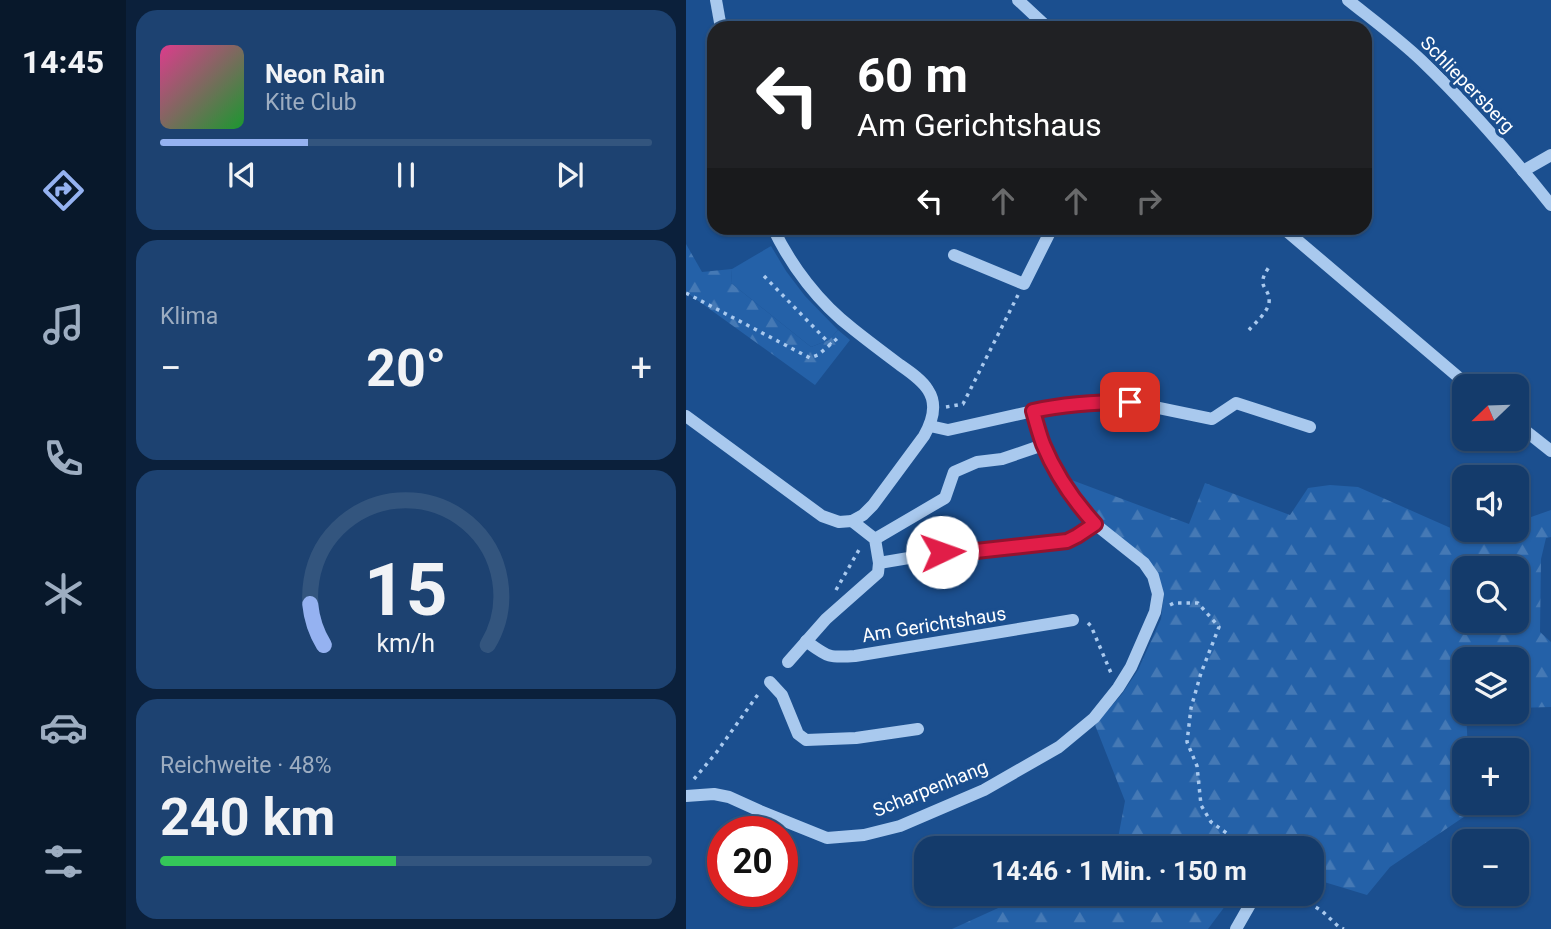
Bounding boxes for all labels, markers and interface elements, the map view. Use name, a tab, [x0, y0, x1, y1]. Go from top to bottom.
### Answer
street label: Schliepersberg	[1416, 31, 1520, 138]
text: 14:45	[22, 43, 104, 81]
text: 60 m	[857, 47, 968, 104]
icon: left	[742, 49, 833, 140]
text: Neon Rain	[265, 59, 385, 89]
text: Kite Club	[265, 89, 357, 116]
text: Am Gerichtshaus	[857, 106, 1102, 144]
icon: previous	[223, 156, 261, 194]
icon: pause	[387, 156, 425, 194]
icon: next	[551, 156, 589, 194]
icon: directions	[39, 166, 88, 215]
icon: left	[911, 182, 949, 220]
icon: ahead	[984, 182, 1022, 220]
icon: ahead	[1057, 182, 1095, 220]
icon: right	[1130, 182, 1168, 220]
icon: music	[39, 300, 88, 349]
text: Klima	[160, 303, 218, 330]
text: 20°	[366, 338, 446, 399]
text: −	[160, 346, 182, 390]
text: +	[630, 346, 652, 390]
pin	[1100, 372, 1160, 432]
north arrow	[1452, 374, 1530, 452]
map controls	[1452, 374, 1529, 906]
icon: arrive	[1111, 383, 1149, 421]
icon: phone	[39, 434, 88, 483]
button: sound	[1452, 465, 1529, 542]
position arrow	[905, 515, 979, 589]
text: 15	[364, 548, 448, 634]
button: search	[1452, 556, 1529, 633]
icon: climate	[39, 569, 88, 618]
street label: Am Gerichtshaus	[860, 602, 1008, 647]
text: km/h	[377, 629, 435, 658]
button: layers	[1452, 647, 1529, 724]
icon: car	[39, 703, 88, 752]
button: +	[1452, 738, 1529, 815]
text: Reichweite · 48%	[160, 752, 332, 779]
street label: Scharpenhang	[869, 755, 991, 822]
text: 240 km	[160, 787, 335, 848]
speed limit sign: 20	[707, 816, 798, 907]
button: −	[1452, 829, 1529, 906]
icon: filters	[39, 837, 88, 886]
text: 14:46 · 1 Min. · 150 m	[991, 856, 1247, 886]

